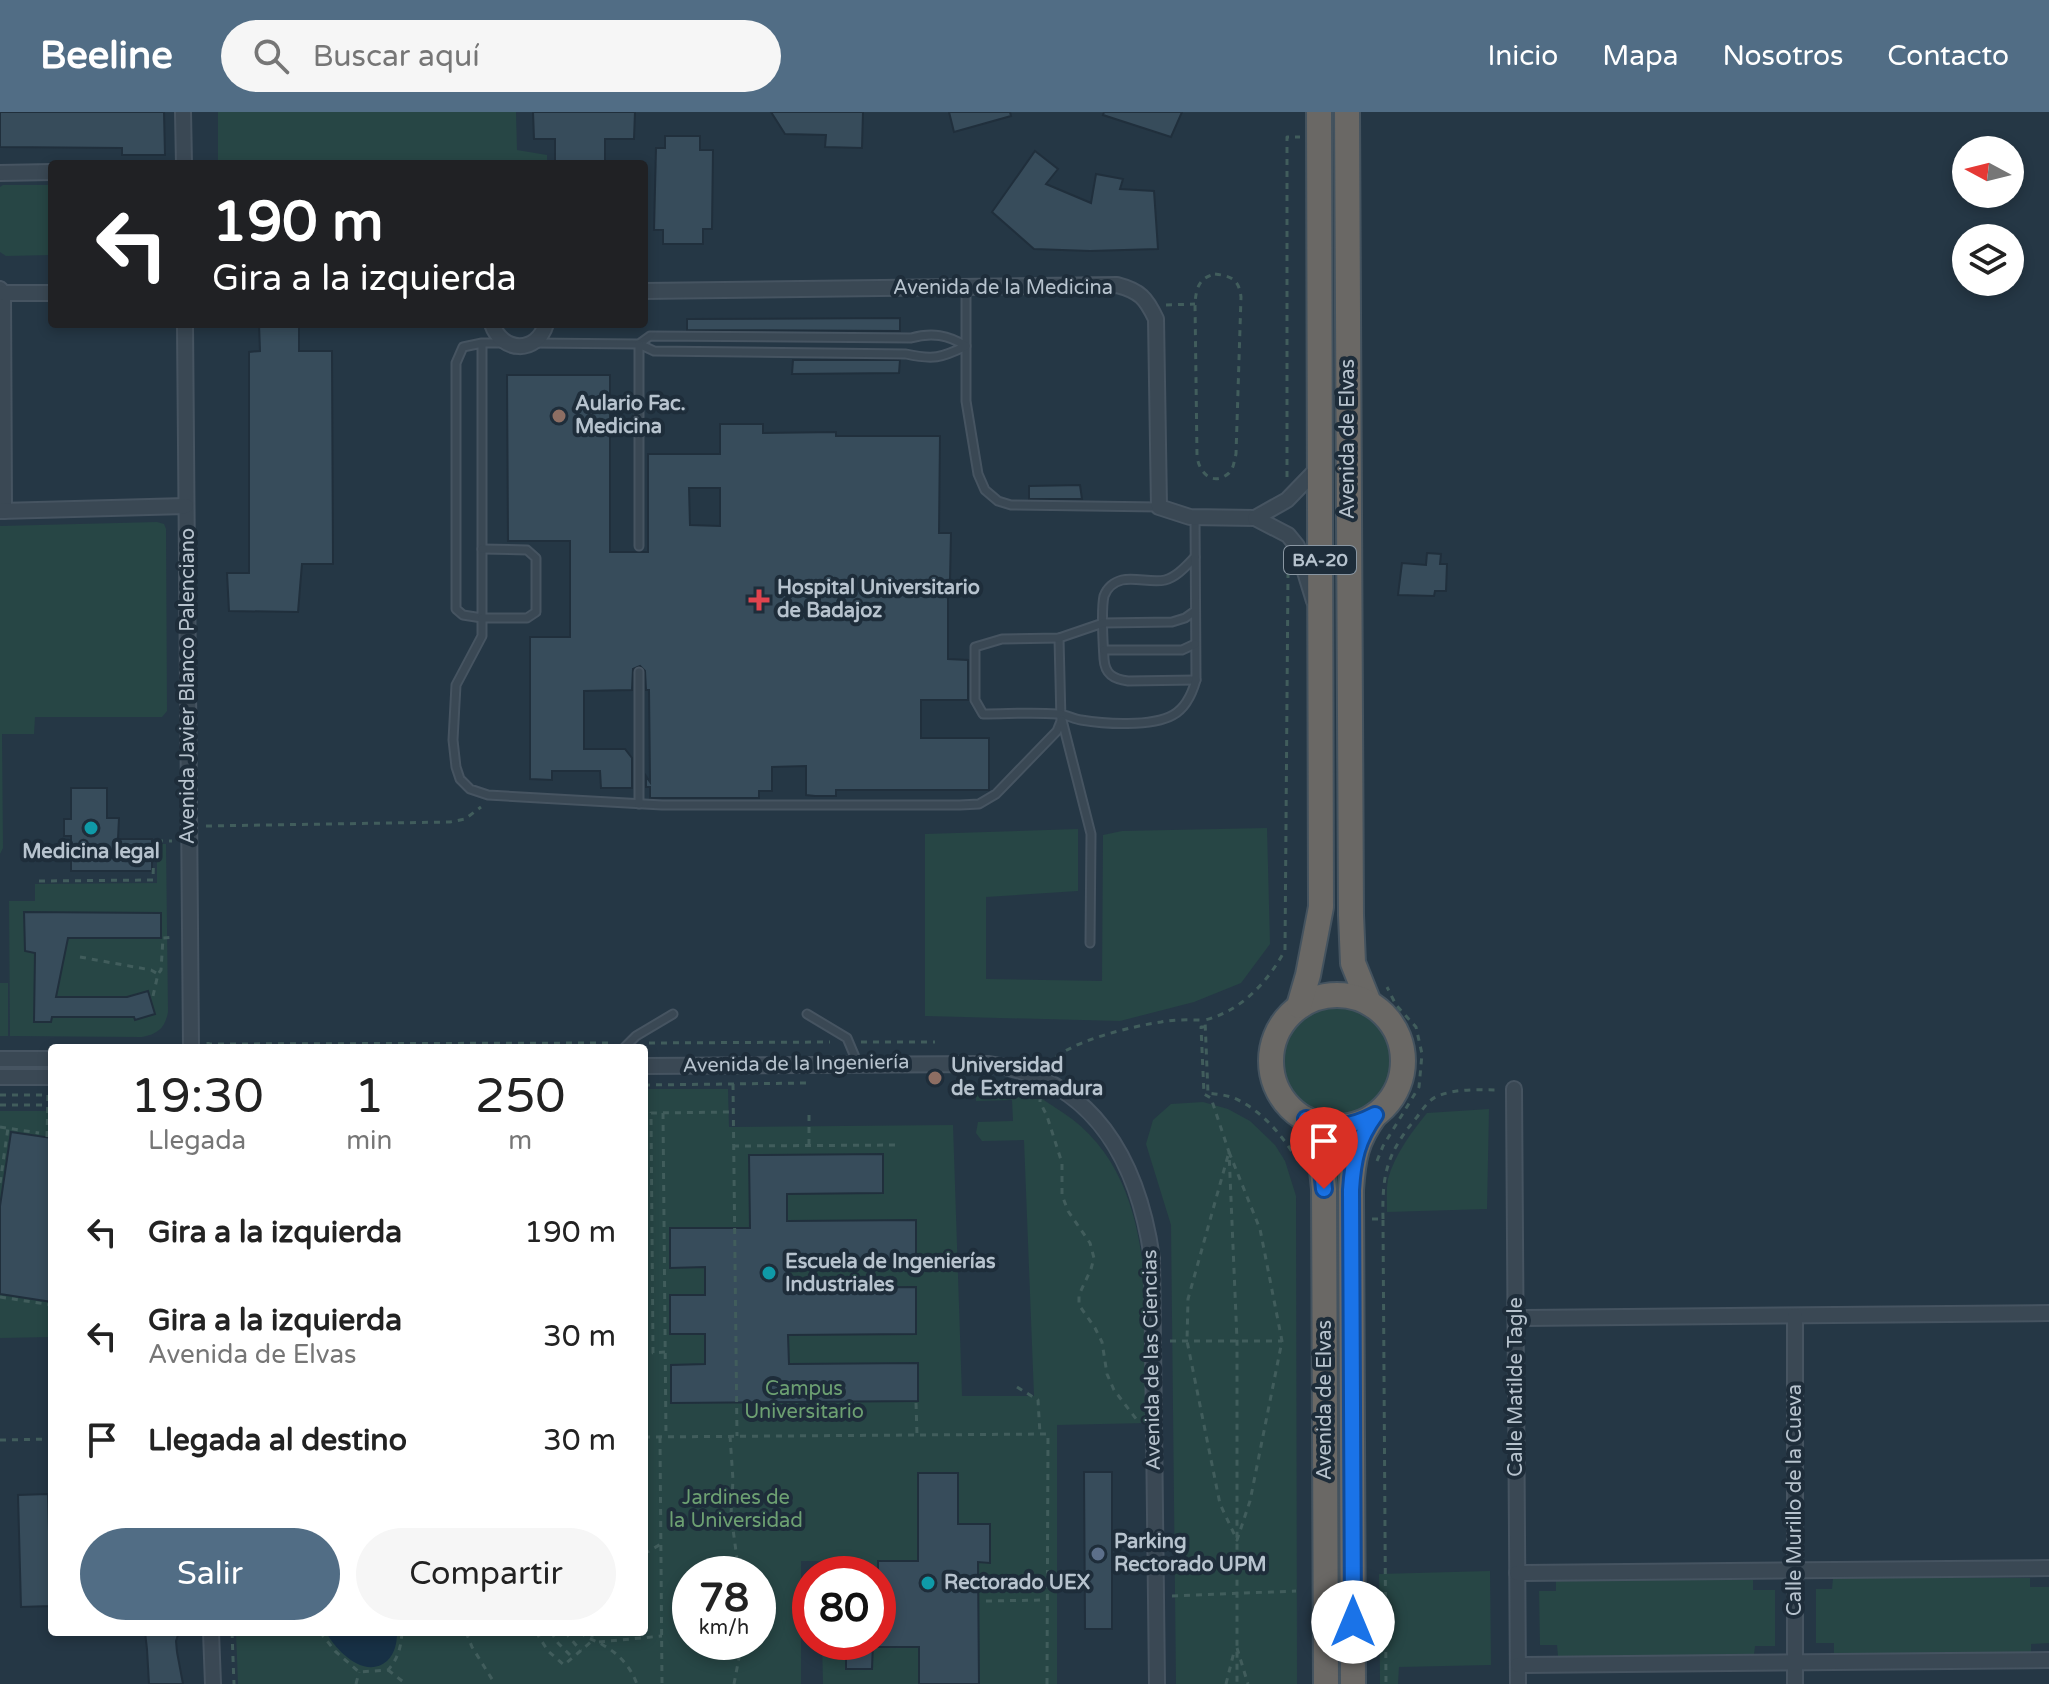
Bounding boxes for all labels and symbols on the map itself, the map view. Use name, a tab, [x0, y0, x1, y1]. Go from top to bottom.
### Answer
north arrow	[1952, 136, 2024, 208]
street label: Avenida de la Medicina	[893, 276, 1113, 300]
street label: Avenida de Elvas	[1336, 359, 1360, 519]
place label: Aulario Fac. Medicina	[575, 392, 686, 439]
marker: Aulario Fac. Medicina	[550, 407, 568, 425]
street label: Avenida Javier Blanco Palenciano	[176, 528, 200, 844]
road number: BA-20	[1284, 546, 1356, 574]
place label: Hospital Universitario de Badajoz	[777, 576, 980, 623]
marker: Hospital Universitario de Badajoz	[748, 589, 770, 611]
marker: Medicina legal	[82, 819, 100, 837]
place label: Medicina legal	[22, 840, 160, 864]
street label: Avenida de la Ingeniería	[682, 1050, 910, 1078]
place label: Universidad de Extremadura	[951, 1054, 1103, 1101]
marker: Universidad de Extremadura	[926, 1069, 944, 1087]
pin	[1290, 1107, 1358, 1189]
street label: Avenida de las Ciencias	[1138, 1249, 1166, 1471]
place label: Escuela de Ingenierías Industriales	[785, 1250, 996, 1297]
marker: Escuela de Ingenierías Industriales	[760, 1264, 778, 1282]
street label: Calle Matilde Tagle	[1504, 1297, 1528, 1477]
street label: Avenida de Elvas	[1313, 1320, 1337, 1480]
park label: Campus Universitario	[744, 1377, 864, 1424]
street label: Calle Murillo de la Cueva	[1783, 1384, 1807, 1616]
park label: Jardines de la Universidad	[669, 1486, 803, 1533]
place label: Parking Rectorado UPM	[1114, 1530, 1267, 1577]
marker: Parking Rectorado UPM	[1089, 1545, 1107, 1563]
speed limit sign: 80	[792, 1556, 896, 1660]
place label: Rectorado UEX	[944, 1571, 1090, 1595]
marker: Rectorado UEX	[919, 1574, 937, 1592]
position arrow	[1311, 1580, 1395, 1664]

